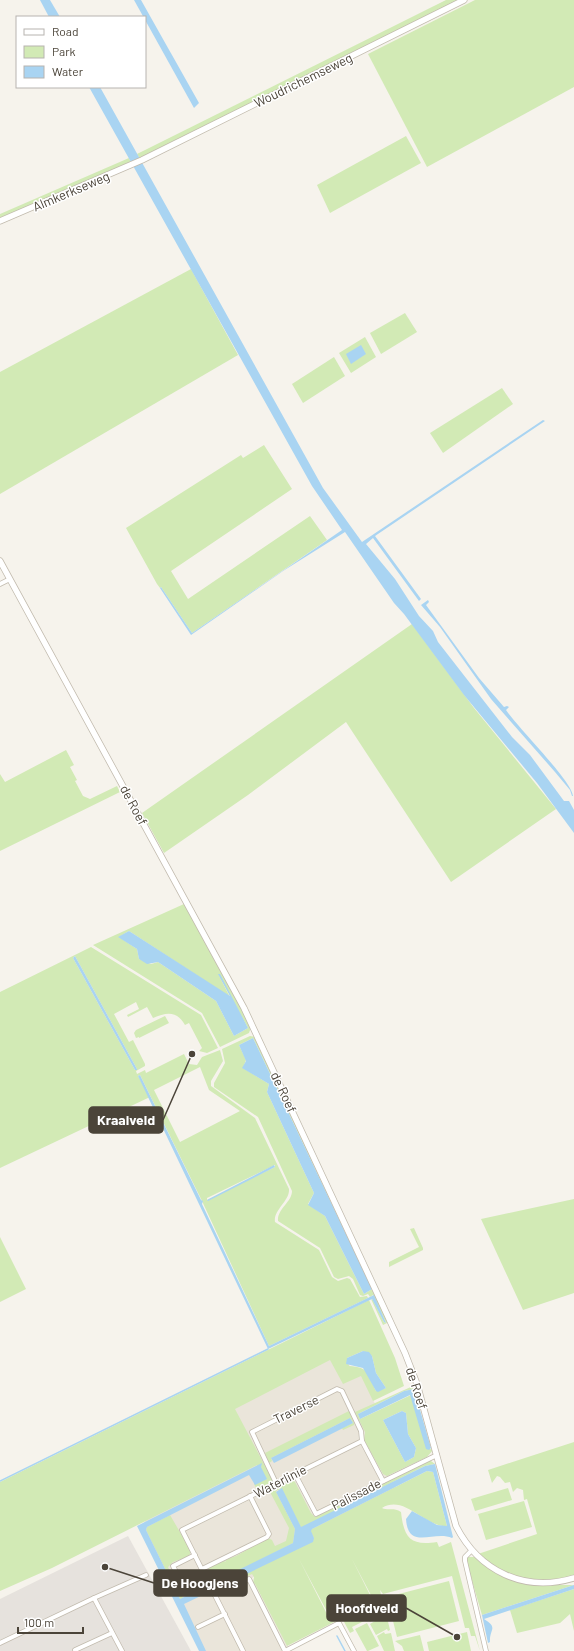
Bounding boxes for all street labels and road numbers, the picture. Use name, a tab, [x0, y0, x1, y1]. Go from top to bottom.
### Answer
street label: Woudrichemseweg	[251, 49, 355, 111]
street label: Almkerkseweg	[30, 168, 112, 214]
street label: de Roef	[117, 782, 151, 828]
street label: de Roef	[268, 1069, 301, 1115]
street label: de Roef	[403, 1365, 431, 1411]
street label: Traverse	[271, 1391, 321, 1427]
street label: Waterlinie	[251, 1461, 309, 1501]
street label: Palissade	[328, 1475, 384, 1513]

